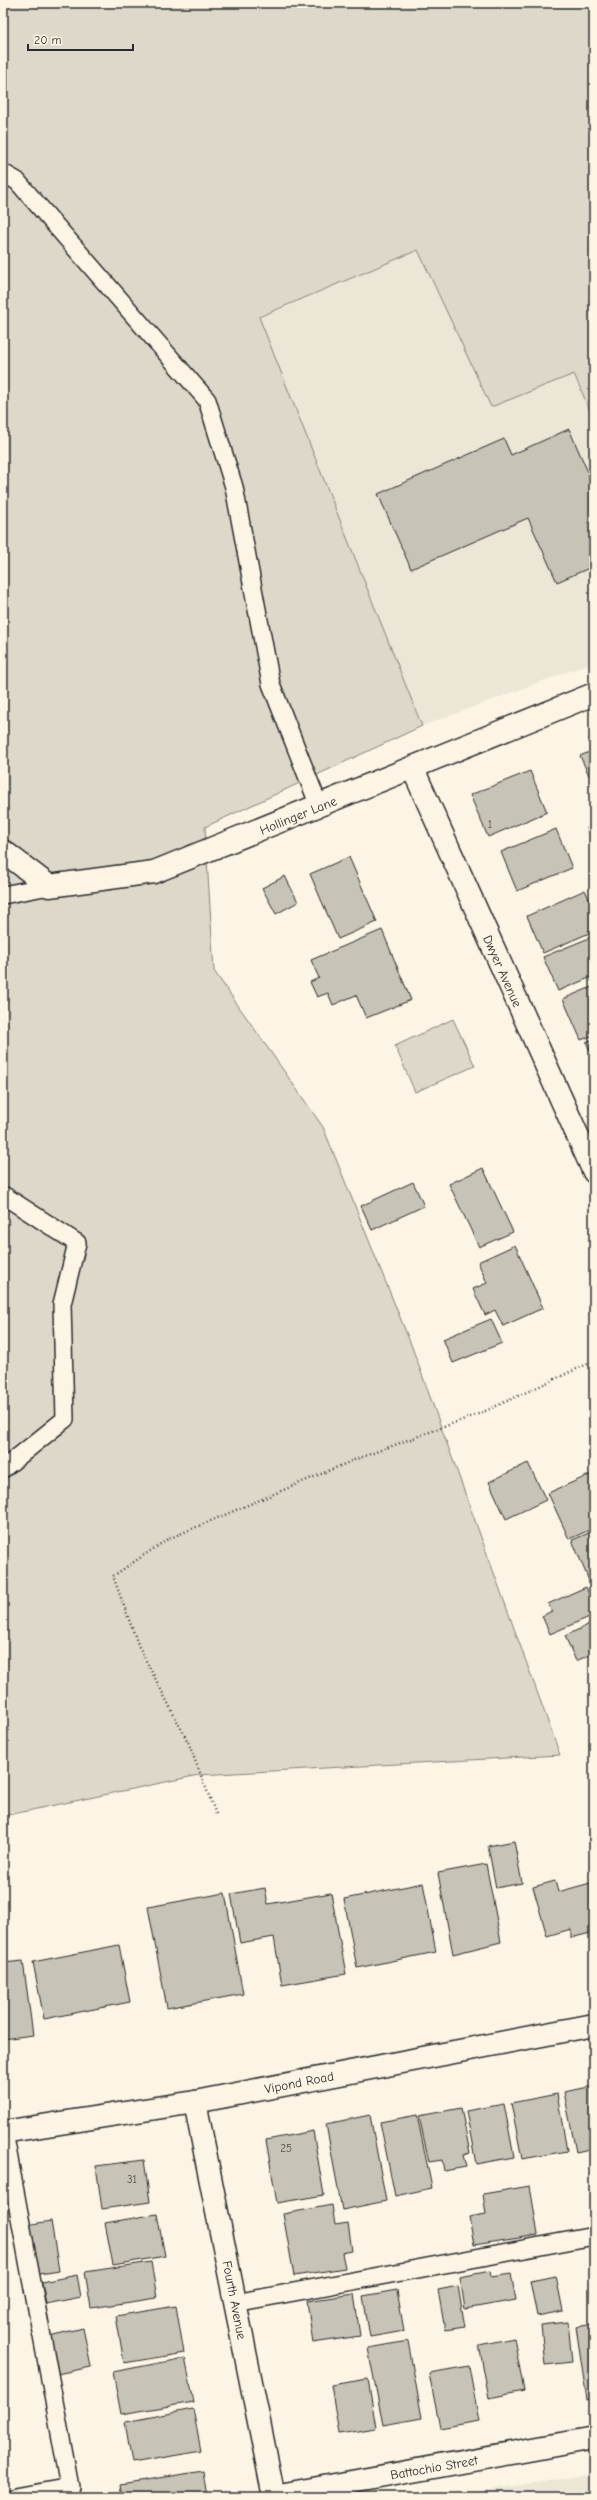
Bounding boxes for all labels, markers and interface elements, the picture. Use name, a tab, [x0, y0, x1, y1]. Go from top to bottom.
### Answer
scale bar	[28, 26, 133, 52]
text: 20 m	[34, 33, 62, 47]
street label: Hollinger Lane	[257, 793, 339, 838]
house number: 1	[488, 818, 492, 831]
street label: Dwyer Avenue	[480, 933, 525, 1010]
street label: Vipond Road	[263, 2068, 335, 2097]
house number: 25	[280, 2142, 292, 2155]
house number: 31	[127, 2173, 137, 2186]
street label: Fourth Avenue	[220, 2259, 250, 2341]
street label: Battochio Street	[389, 2452, 480, 2483]

